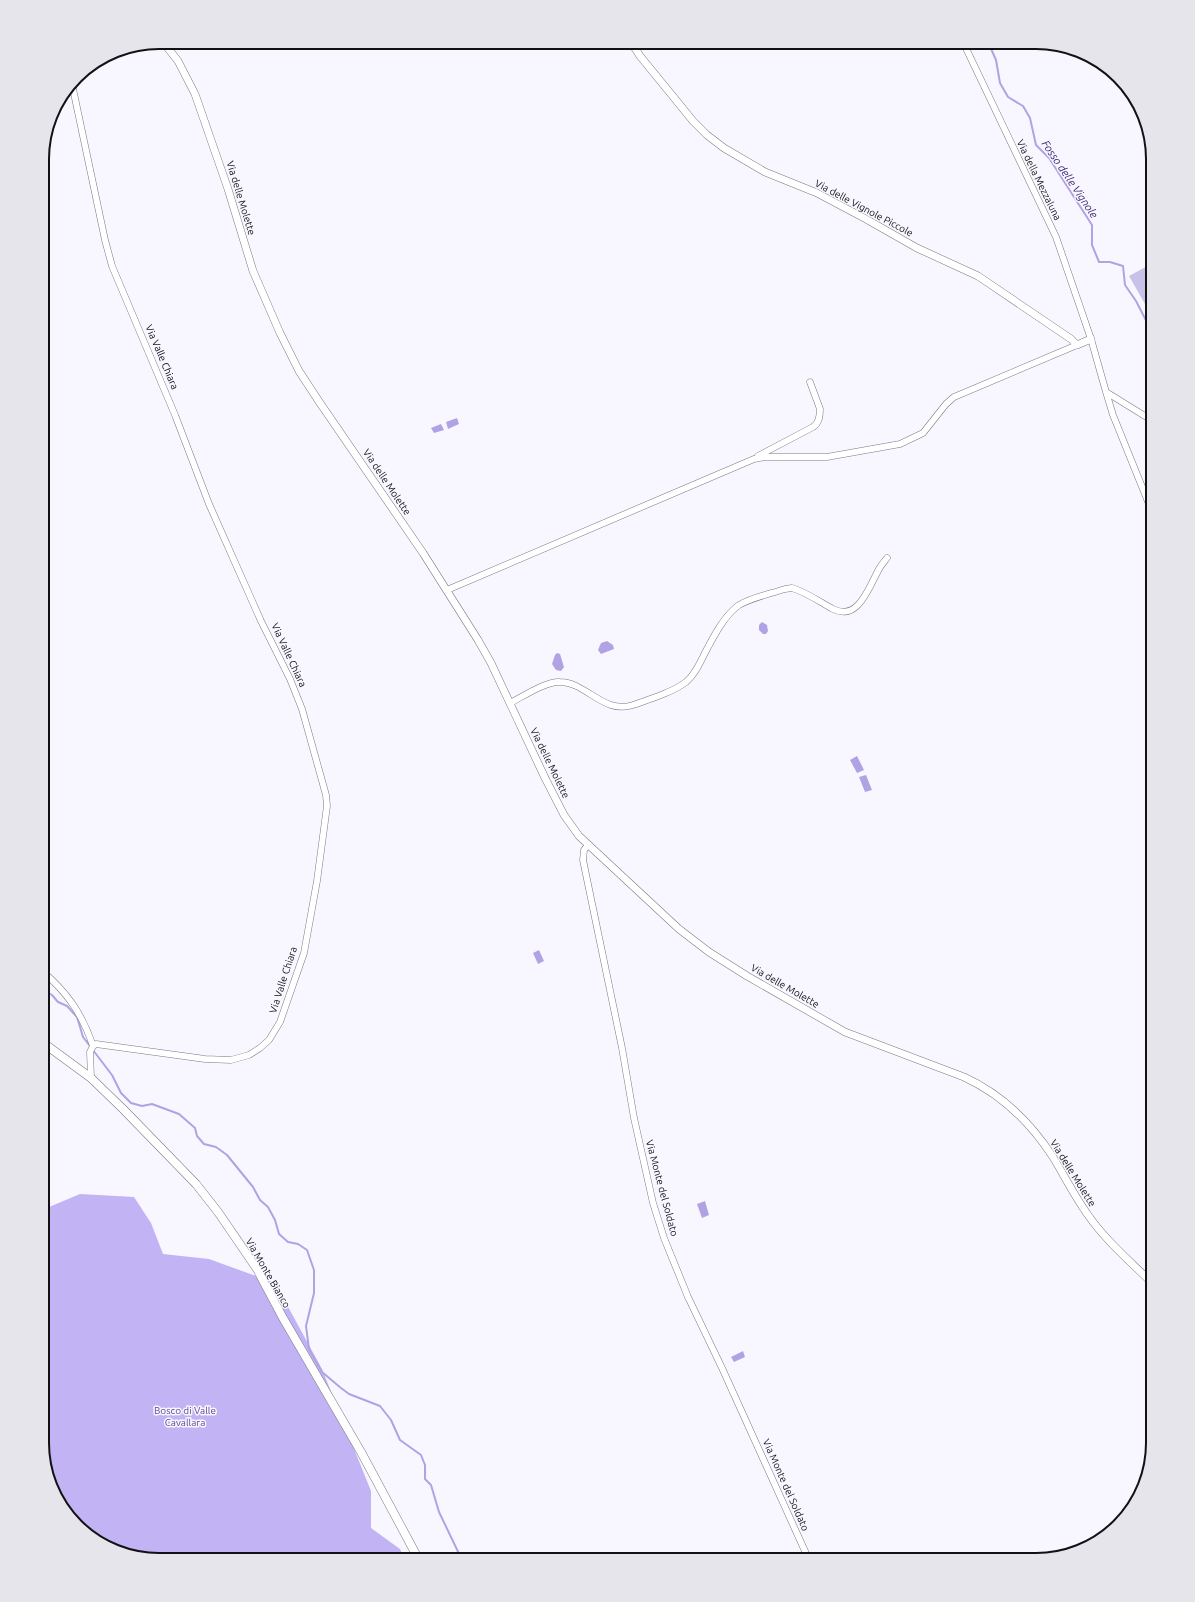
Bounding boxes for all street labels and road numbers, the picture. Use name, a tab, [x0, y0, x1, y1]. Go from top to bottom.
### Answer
street label: Via della Mezzaluna	[1015, 138, 1063, 222]
street label: Via delle Molette	[224, 160, 258, 236]
street label: Via delle Vignole Piccole	[813, 177, 915, 239]
street label: Via Valle Chiara	[143, 323, 181, 391]
street label: Via delle Molette	[361, 447, 413, 517]
street label: Via Valle Chiara	[269, 621, 309, 689]
street label: Via delle Molette	[528, 726, 572, 800]
street label: Via Valle Chiara	[267, 945, 299, 1015]
street label: Via delle Molette	[749, 962, 821, 1010]
street label: Via delle Molette	[1048, 1137, 1098, 1209]
street label: Via Monte del Soldato	[644, 1139, 680, 1237]
street label: Via Monte Bianco	[244, 1236, 292, 1310]
street label: Via Monte del Soldato	[761, 1437, 811, 1533]

